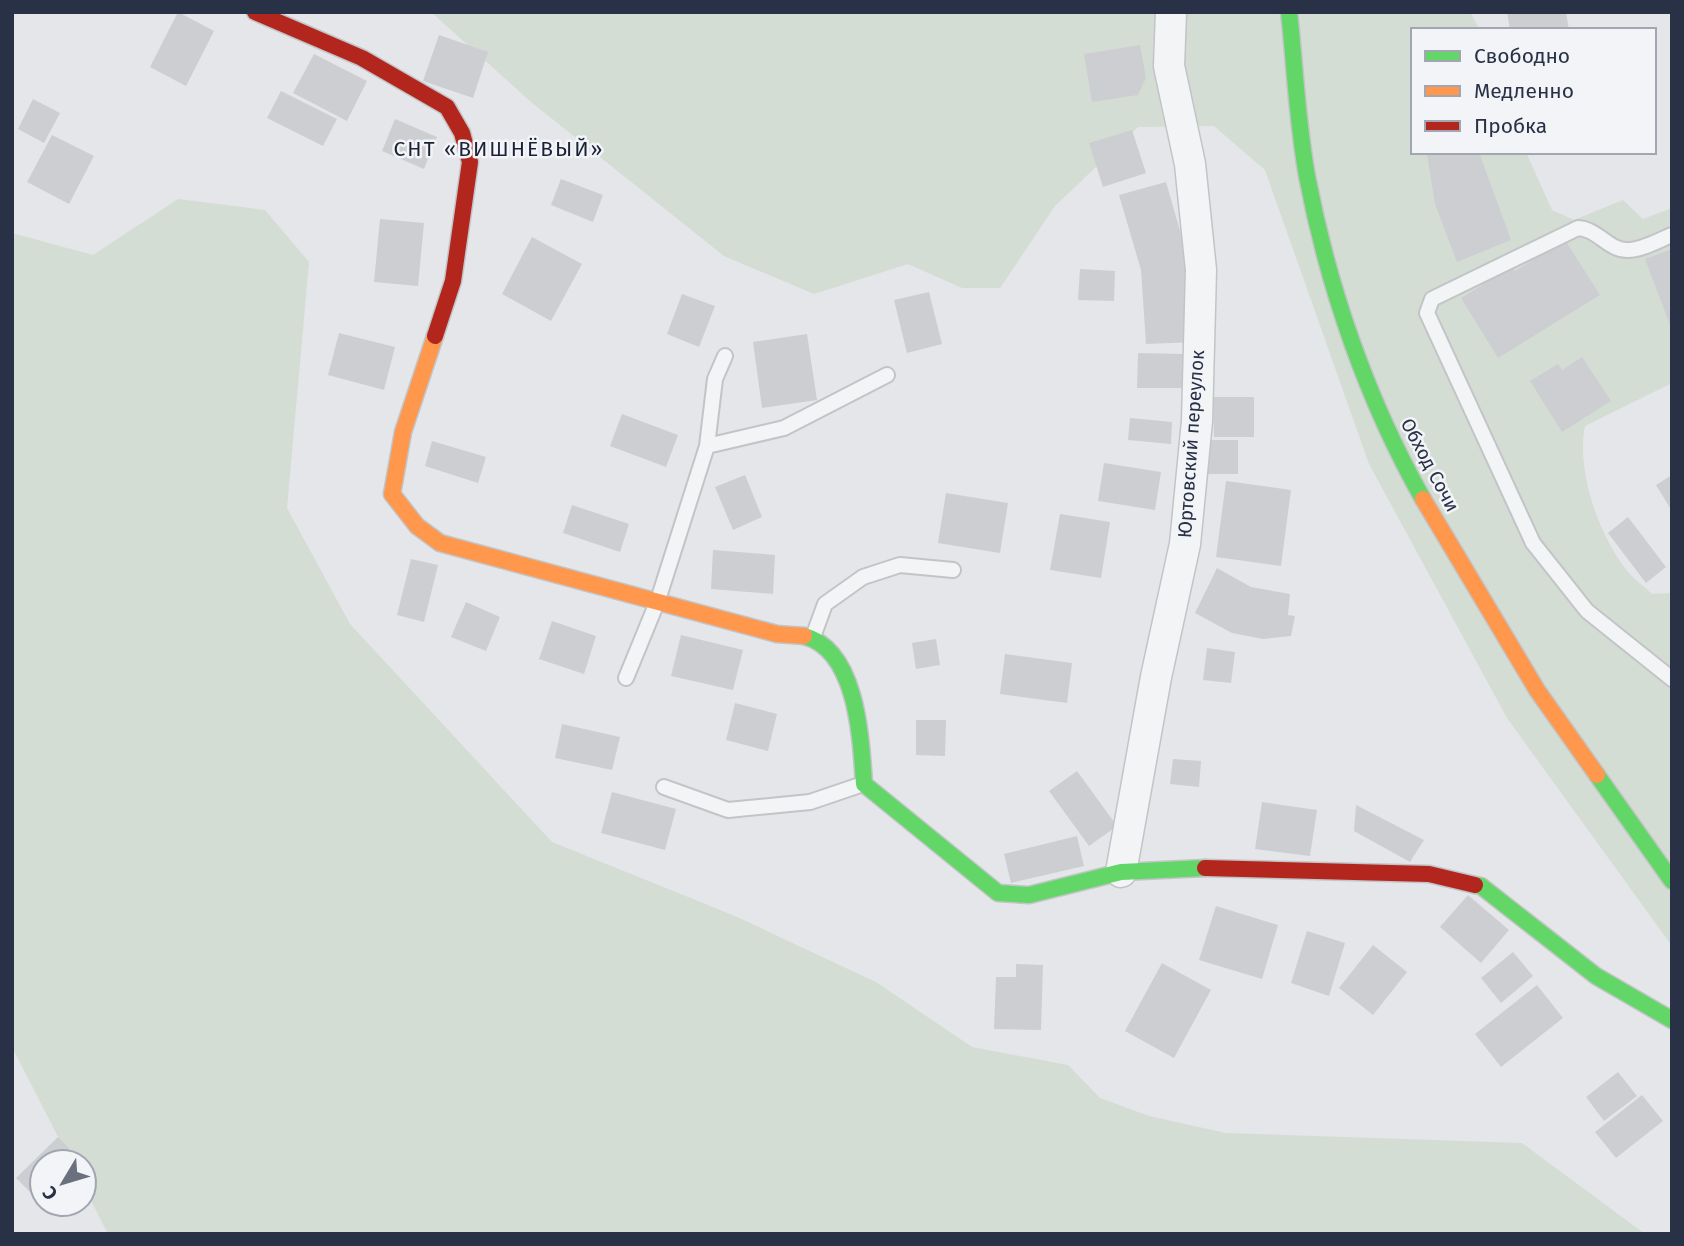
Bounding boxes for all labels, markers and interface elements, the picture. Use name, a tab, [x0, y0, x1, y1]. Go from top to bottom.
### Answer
legend	[1411, 28, 1656, 154]
text: Свободно	[1474, 43, 1570, 69]
text: Медленно	[1474, 78, 1574, 104]
text: Пробка	[1474, 113, 1547, 139]
district label: СНТ «ВИШНЁВЫЙ»	[394, 136, 604, 162]
street label: Юртовский переулок	[1173, 349, 1209, 539]
street label: Обход Сочи	[1396, 414, 1464, 516]
north arrow	[28, 1148, 98, 1218]
text: С	[38, 1182, 62, 1205]

